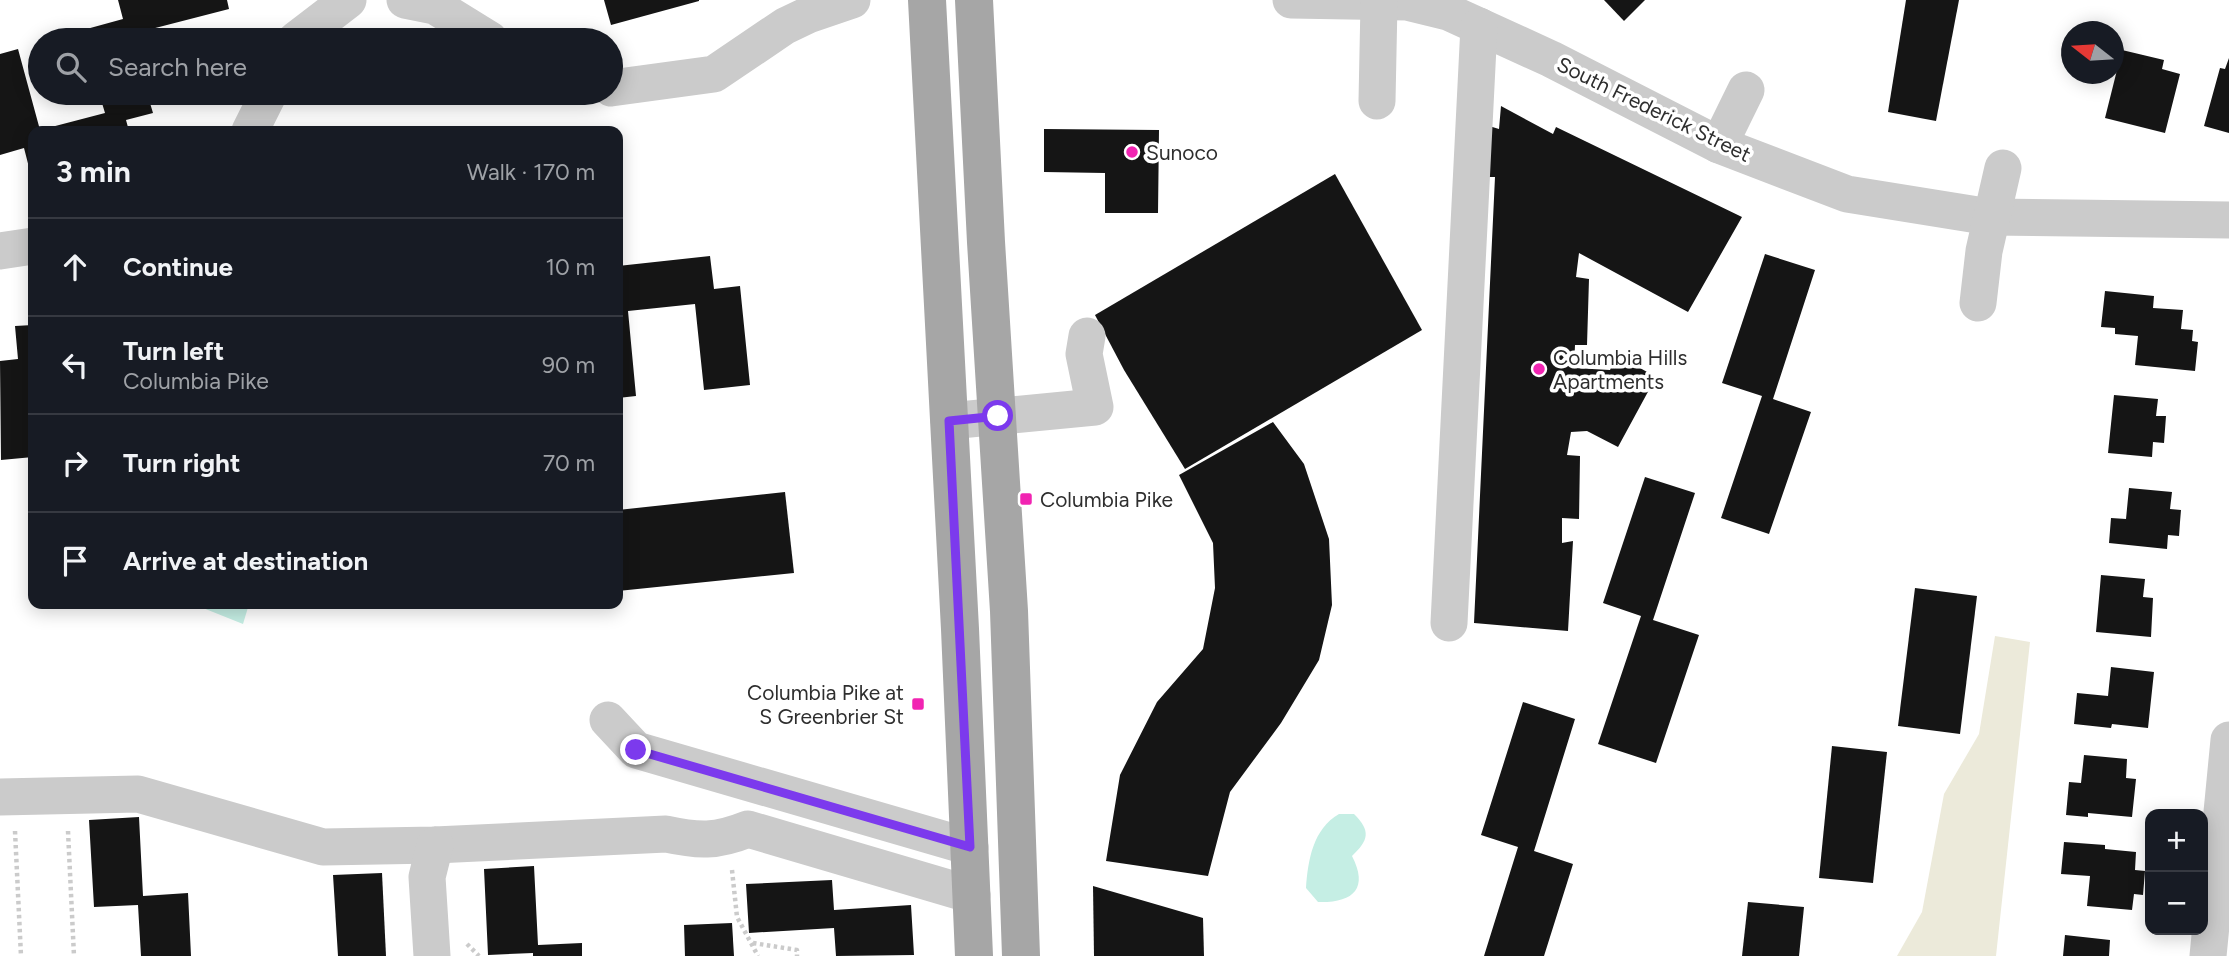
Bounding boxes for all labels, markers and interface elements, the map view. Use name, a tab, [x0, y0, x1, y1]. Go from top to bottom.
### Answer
north arrow	[2061, 21, 2124, 84]
search box	[28, 28, 623, 105]
icon: search	[52, 48, 90, 86]
text: Search here	[108, 51, 247, 83]
street label: South Frederick Street	[1553, 51, 1755, 167]
place label: Sunoco	[1146, 140, 1218, 165]
marker: Sunoco	[1124, 144, 1140, 160]
text: 3 min	[56, 153, 131, 190]
text: Walk · 170 m	[467, 158, 595, 186]
icon: ahead	[56, 248, 94, 286]
text: Continue	[123, 251, 233, 283]
text: 10 m	[546, 253, 595, 281]
text: Turn left	[123, 335, 224, 367]
place label: Columbia Hills Apartments	[1553, 345, 1687, 394]
icon: left	[56, 346, 94, 384]
text: 90 m	[542, 351, 595, 379]
marker: Columbia Hills Apartments	[1531, 361, 1547, 377]
text: Columbia Pike	[123, 367, 269, 395]
route start	[982, 400, 1013, 431]
icon: right	[56, 444, 94, 482]
text: Turn right	[123, 447, 240, 479]
text: 70 m	[543, 449, 595, 477]
place label: Columbia Pike	[1040, 487, 1173, 512]
marker: Columbia Pike	[1018, 491, 1034, 507]
icon: arrive	[56, 542, 94, 580]
text: Arrive at destination	[123, 545, 368, 577]
place label: Columbia Pike at S Greenbrier St	[747, 680, 904, 729]
marker: Columbia Pike at S Greenbrier St	[910, 696, 926, 712]
route end	[620, 734, 651, 765]
map controls	[2145, 809, 2208, 935]
button: +	[2145, 809, 2208, 872]
button: −	[2145, 872, 2208, 935]

